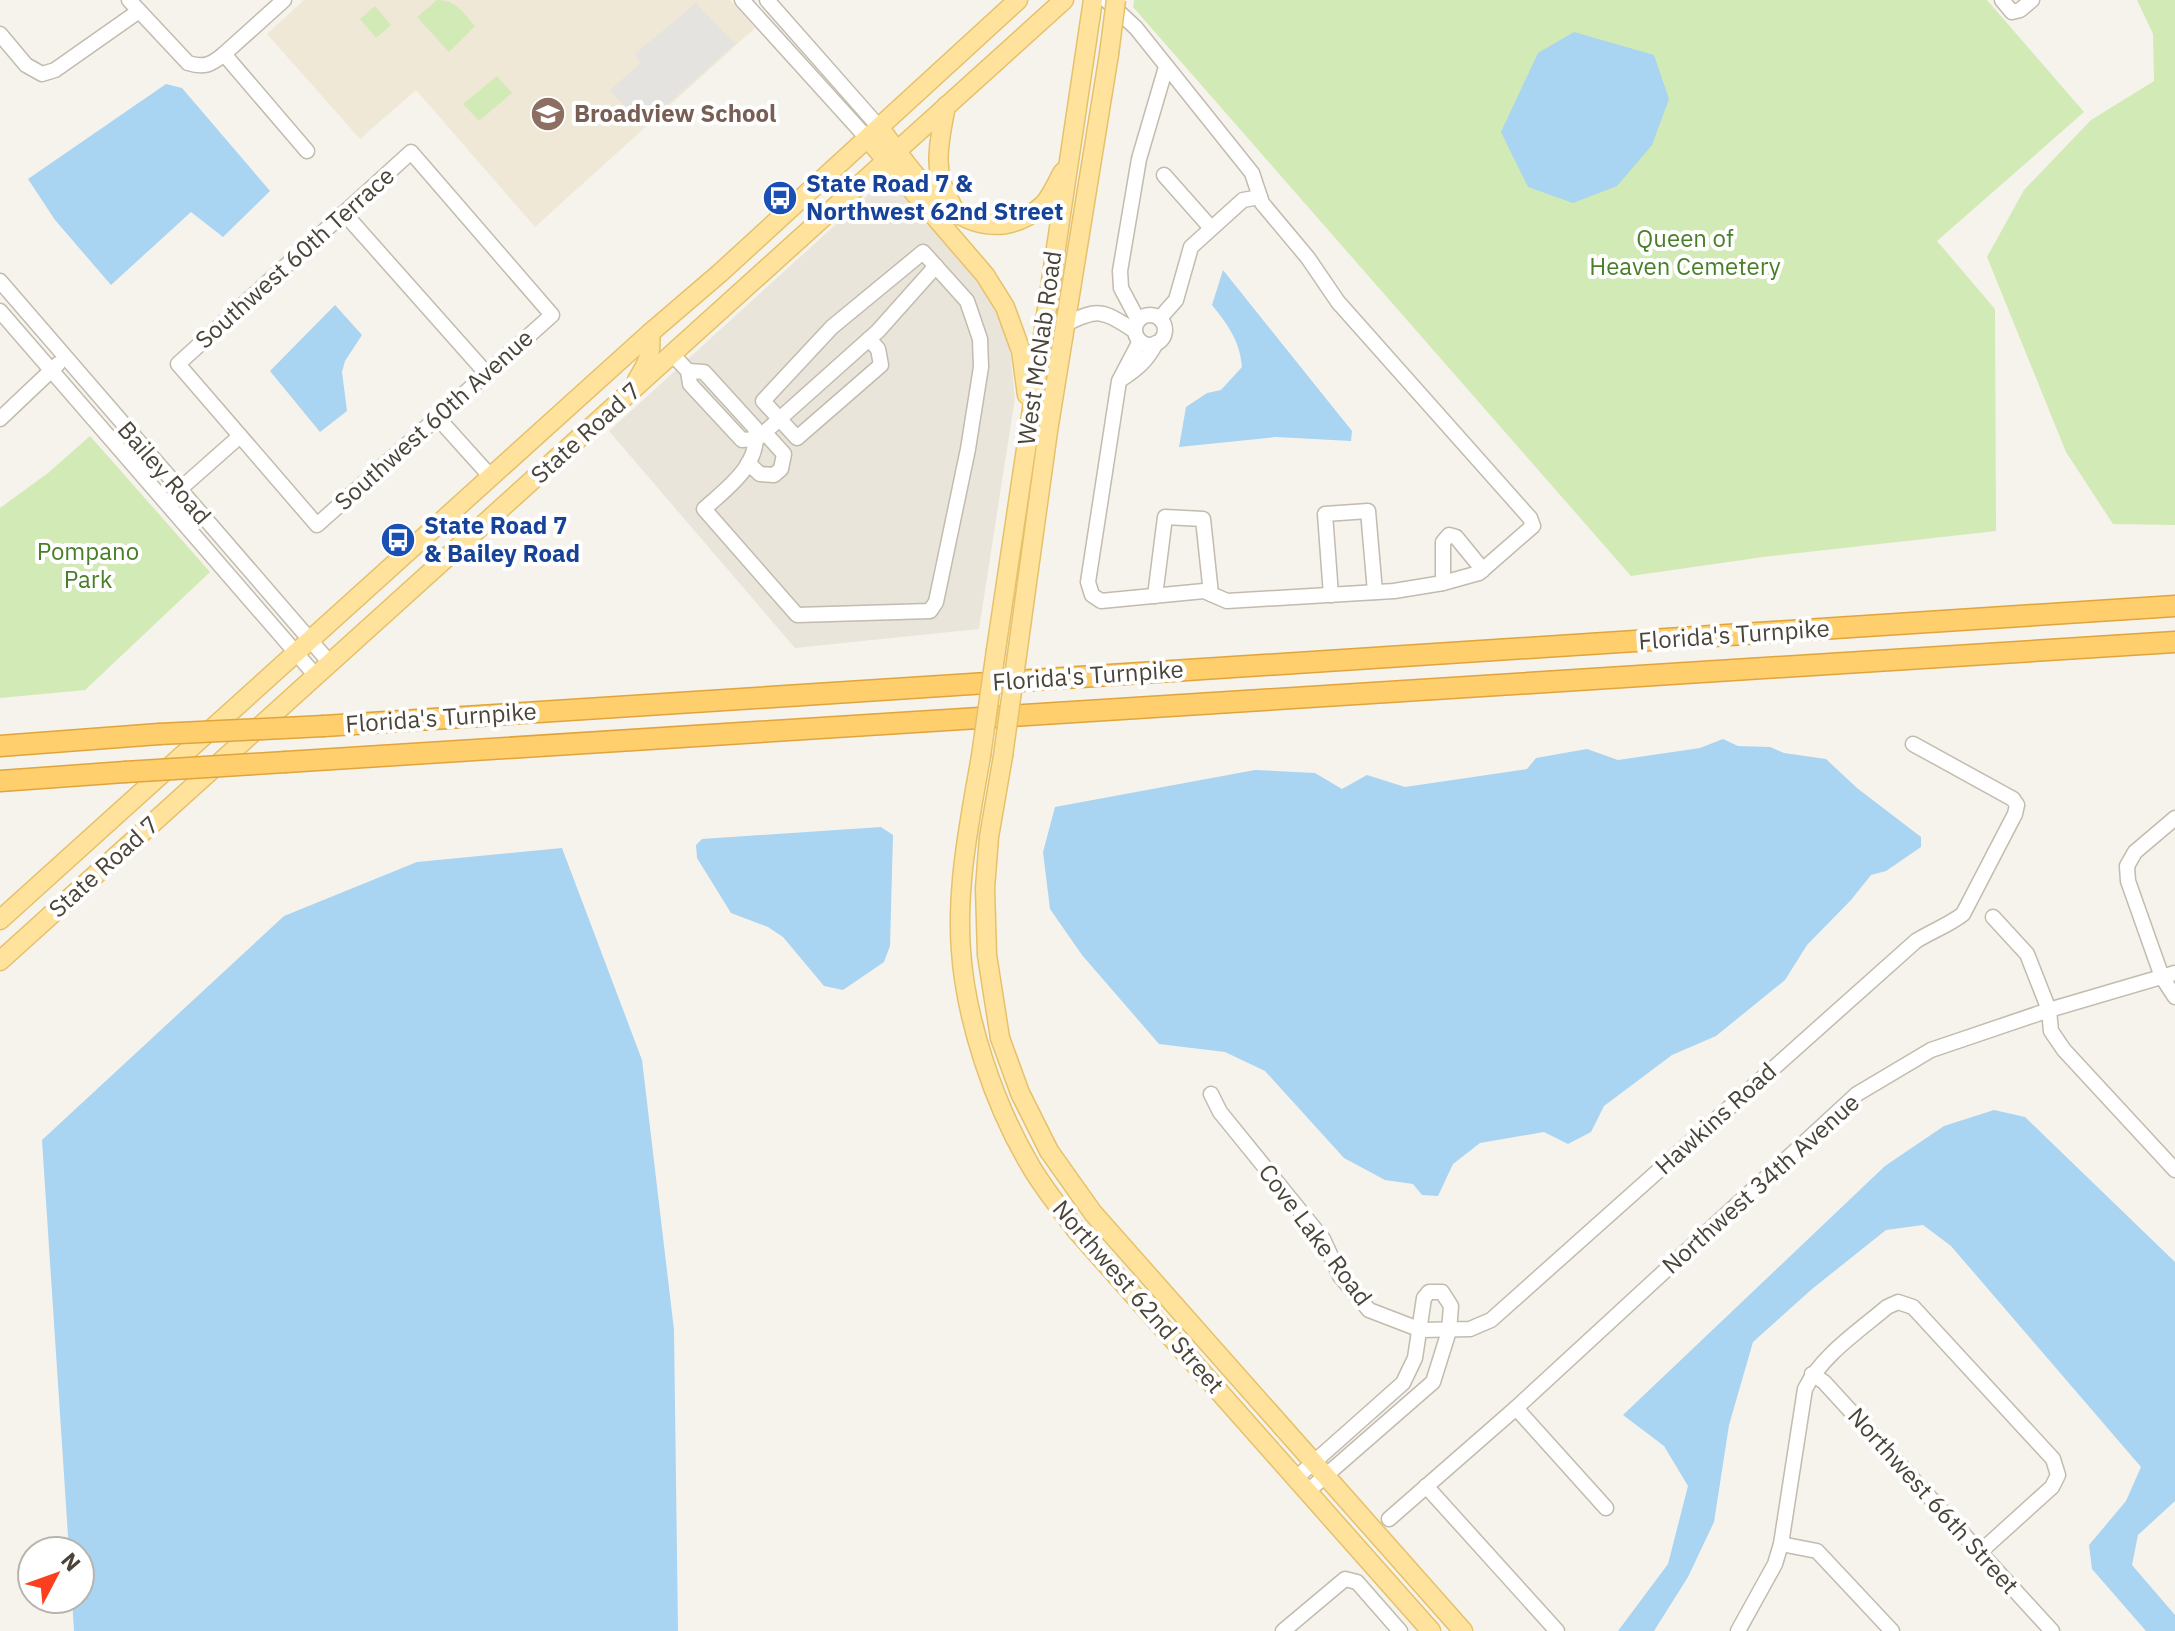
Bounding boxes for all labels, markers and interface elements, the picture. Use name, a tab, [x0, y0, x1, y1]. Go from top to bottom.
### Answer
school or university icon: Broadview School	[529, 95, 567, 133]
place label: Broadview School	[574, 97, 776, 129]
street label: Southwest 60th Terrace	[188, 159, 401, 355]
place label: State Road 7 & Northwest 62nd Street	[806, 167, 1063, 227]
bus stop icon: State Road 7 & Northwest 62nd Street	[761, 179, 799, 217]
park label: Queen of Heaven Cemetery	[1589, 222, 1781, 282]
street label: West McNab Road	[1010, 249, 1068, 447]
street label: Southwest 60th Avenue	[327, 321, 539, 517]
street label: State Road 7	[523, 374, 647, 490]
street label: Bailey Road	[111, 414, 218, 531]
place label: State Road 7 & Bailey Road	[424, 509, 580, 569]
bus stop icon: State Road 7 & Bailey Road	[379, 521, 417, 559]
park label: Pompano Park	[37, 535, 139, 595]
street label: Florida's Turnpike	[1637, 611, 1831, 657]
street label: Florida's Turnpike	[991, 652, 1185, 698]
street label: Florida's Turnpike	[344, 694, 538, 740]
street label: State Road 7	[41, 808, 165, 924]
street label: Hawkins Road	[1648, 1055, 1783, 1181]
street label: Northwest 34th Avenue	[1655, 1086, 1866, 1280]
street label: Cove Lake Road	[1252, 1157, 1380, 1312]
street label: Northwest 62nd Street	[1046, 1193, 1232, 1400]
street label: Northwest 66th Street	[1841, 1400, 2026, 1600]
north arrow	[16, 1535, 96, 1615]
text: N	[55, 1546, 88, 1577]

